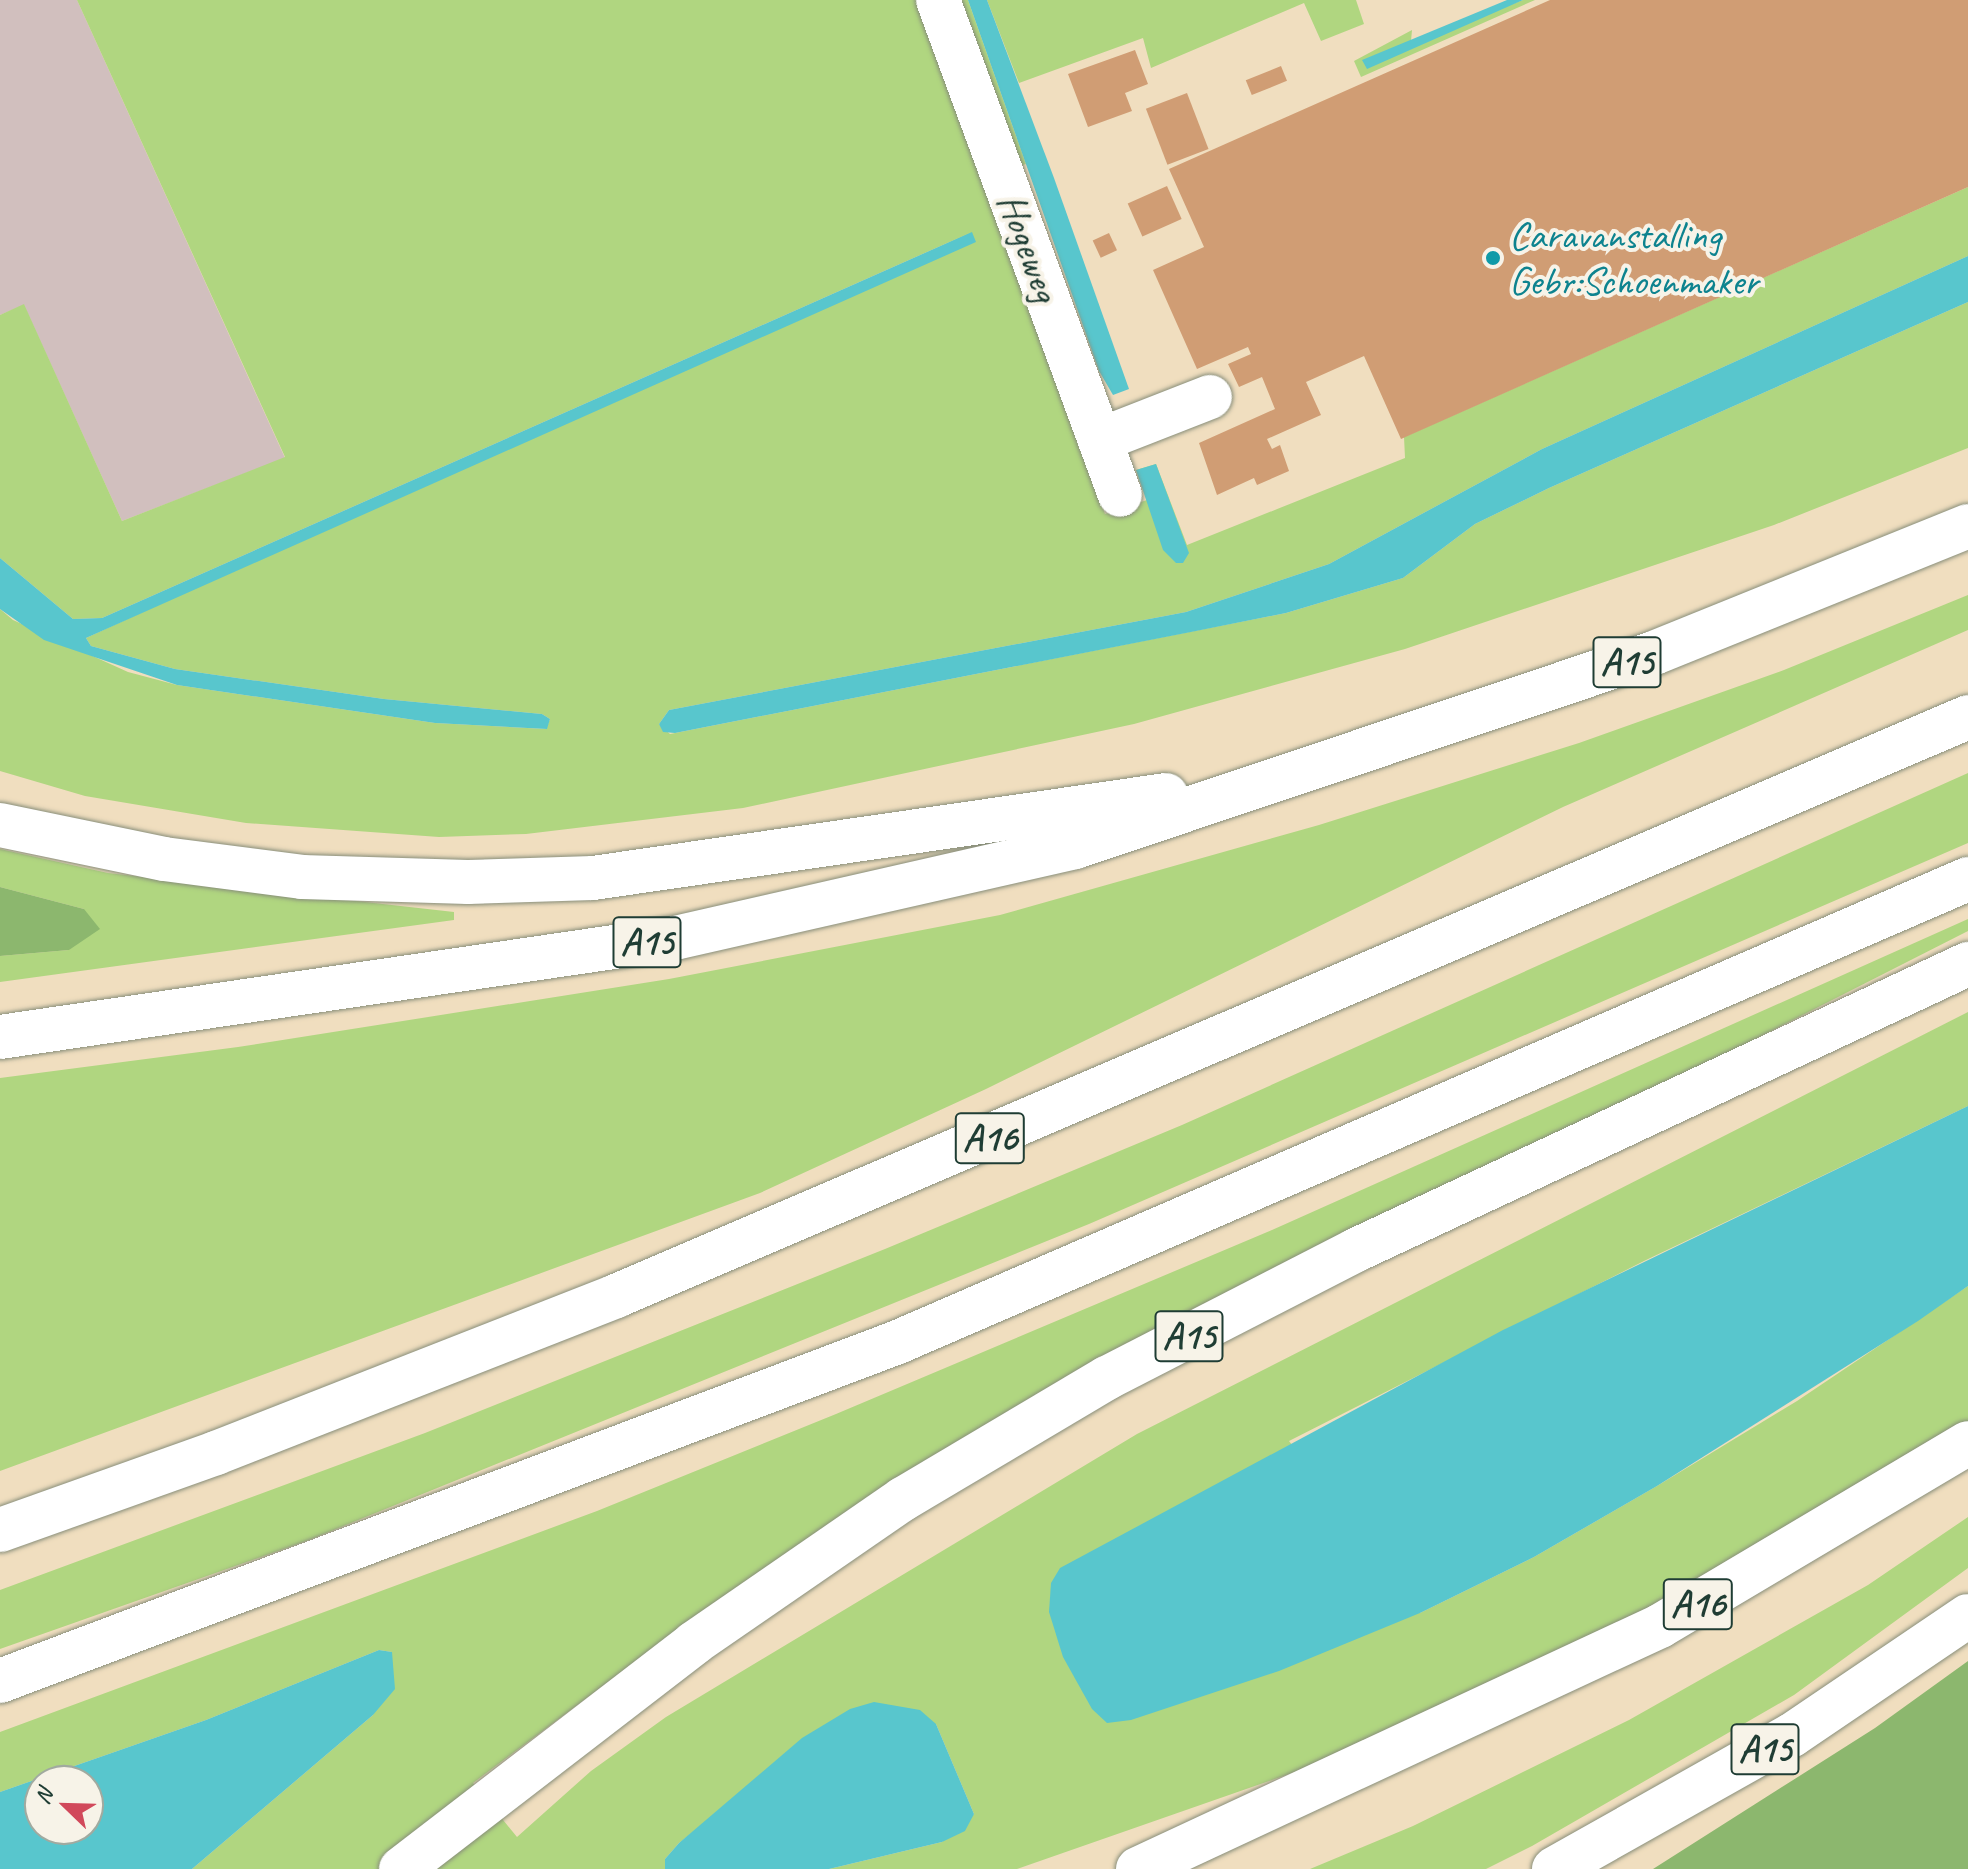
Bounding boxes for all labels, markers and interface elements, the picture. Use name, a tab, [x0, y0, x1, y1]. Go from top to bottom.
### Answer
street label: Hogeweg	[987, 186, 1071, 308]
place label: Caravanstalling Gebr:Schoenmaker	[1509, 211, 1758, 305]
marker: Caravanstalling Gebr:Schoenmaker	[1484, 249, 1502, 267]
road number: A15	[1591, 628, 1663, 696]
road number: A15	[611, 908, 683, 976]
road number: A16	[954, 1104, 1026, 1172]
road number: A15	[1153, 1302, 1225, 1370]
road number: A16	[1662, 1570, 1734, 1638]
road number: A15	[1729, 1715, 1801, 1783]
north arrow	[24, 1765, 104, 1845]
text: N	[28, 1785, 59, 1808]

